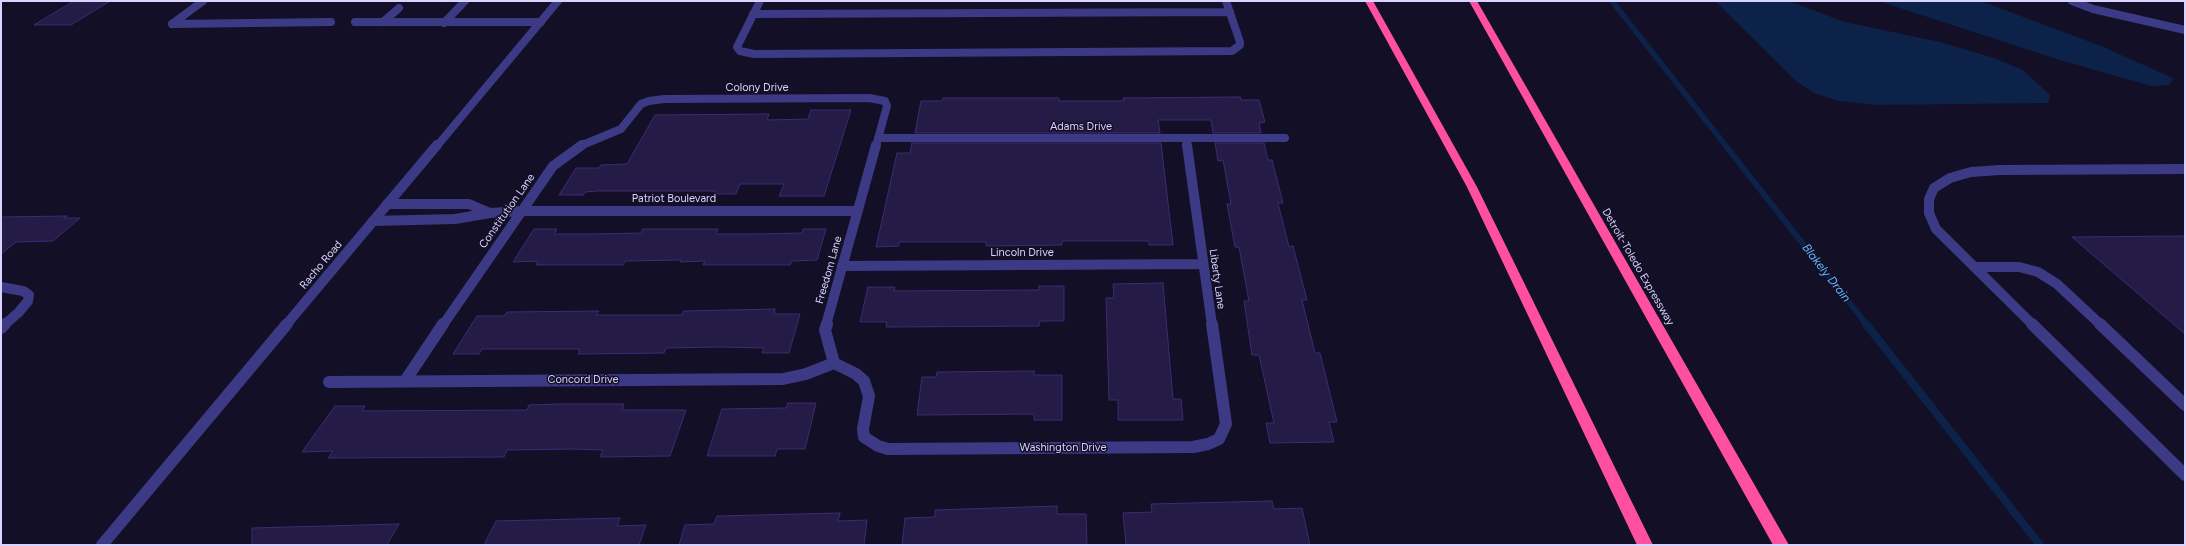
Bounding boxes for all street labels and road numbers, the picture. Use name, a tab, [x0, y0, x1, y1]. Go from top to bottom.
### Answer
street label: Colony Drive	[725, 81, 789, 95]
street label: Adams Drive	[1050, 120, 1112, 134]
street label: Constitution Lane	[476, 171, 538, 251]
street label: Patriot Boulevard	[632, 192, 716, 206]
street label: Detroit-Toledo Expressway	[1599, 206, 1677, 328]
street label: Freedom Lane	[813, 235, 845, 305]
street label: Racho Road	[297, 238, 345, 292]
street label: Lincoln Drive	[990, 246, 1054, 260]
street label: Liberty Lane	[1206, 248, 1228, 310]
street label: Concord Drive	[547, 373, 619, 387]
street label: Washington Drive	[1020, 441, 1106, 455]

